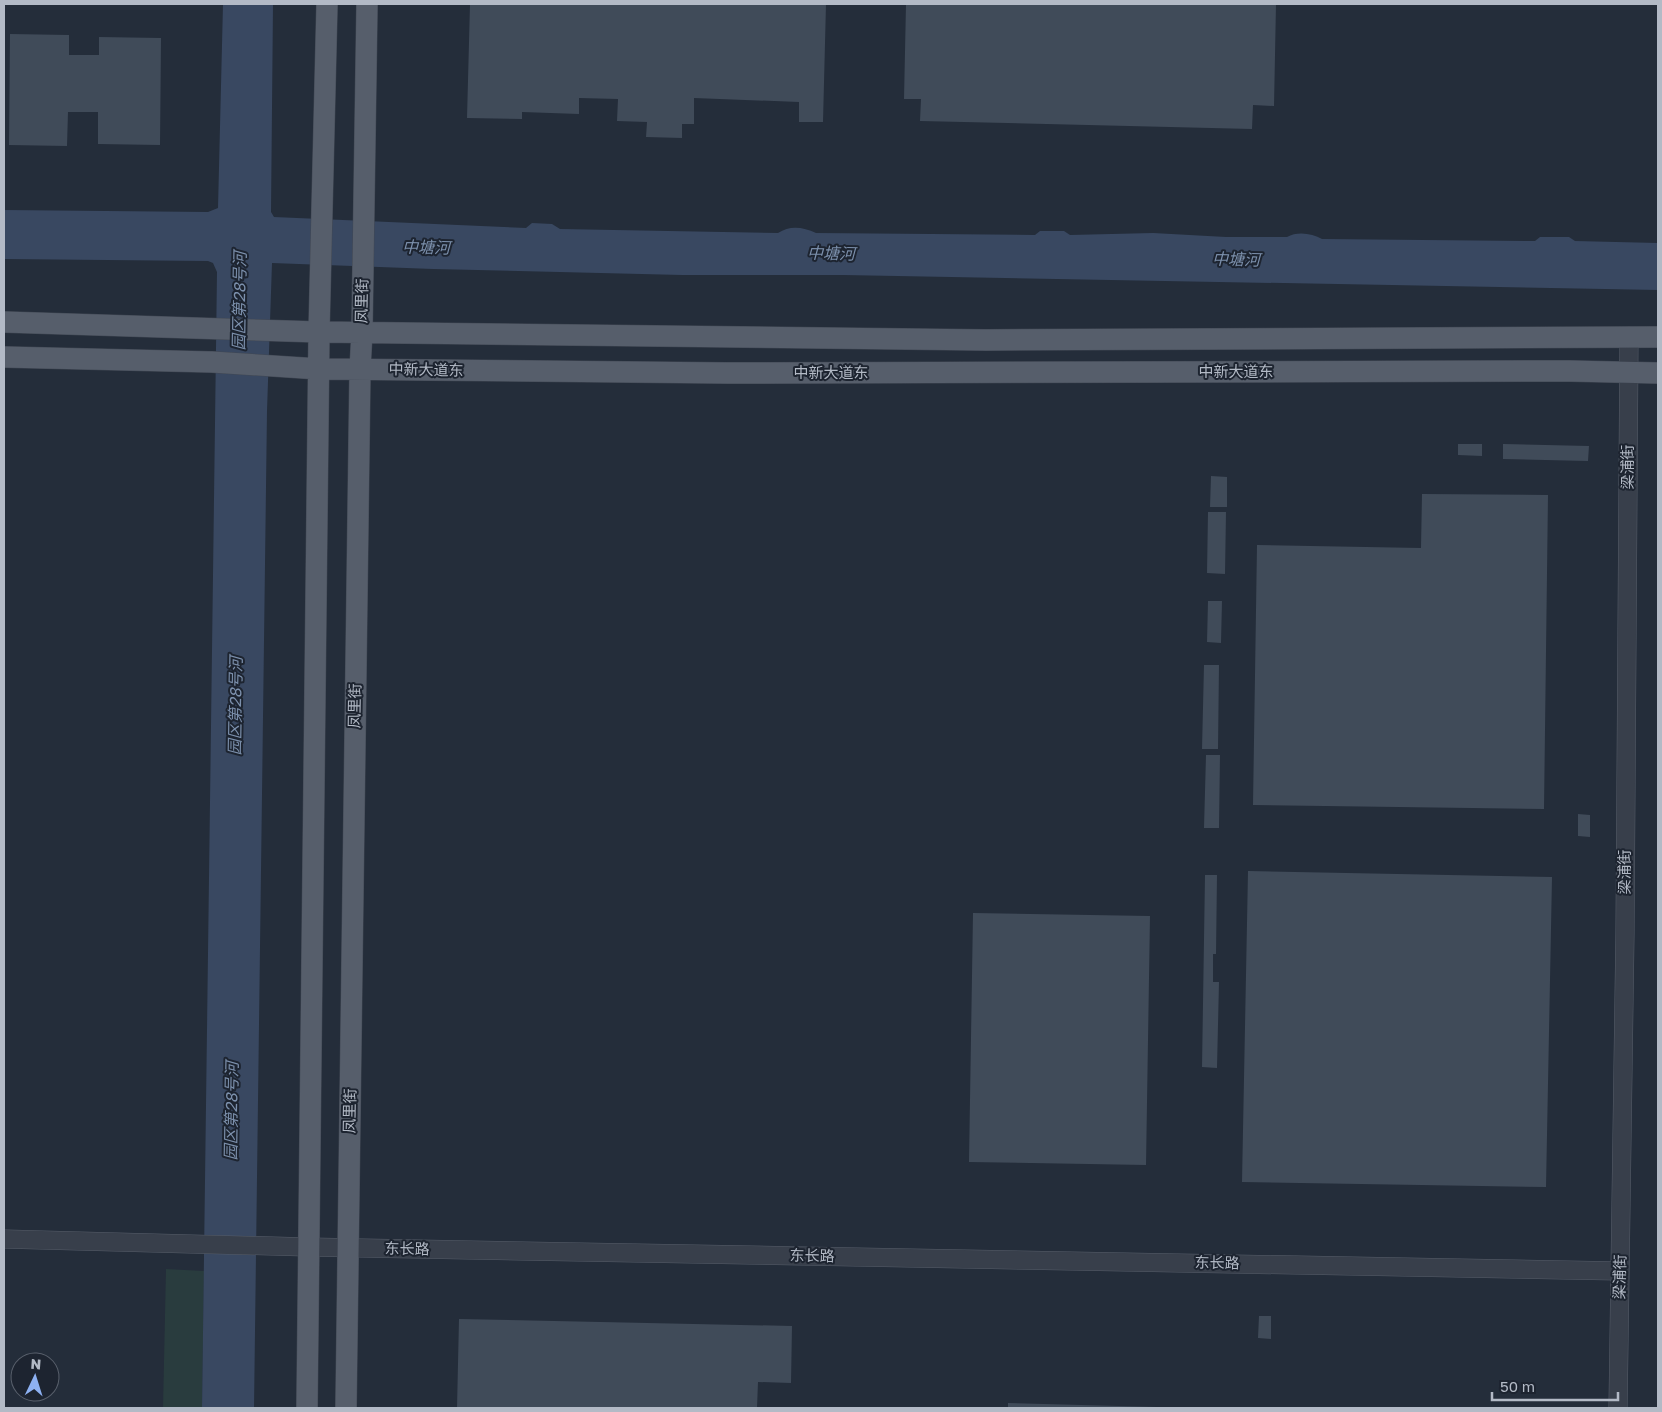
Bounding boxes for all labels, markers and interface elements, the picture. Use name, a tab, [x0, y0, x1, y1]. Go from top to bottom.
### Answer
water label: 中塘河	[402, 237, 453, 257]
water label: 中塘河	[807, 243, 858, 263]
water label: 园区第28号河	[228, 248, 250, 351]
water label: 中塘河	[1212, 249, 1263, 269]
street label: 凤里街	[352, 278, 370, 324]
street label: 中新大道东	[388, 359, 464, 379]
street label: 中新大道东	[1198, 362, 1274, 380]
street label: 中新大道东	[793, 363, 869, 381]
street label: 梁浦街	[1618, 444, 1636, 490]
water label: 园区第28号河	[224, 653, 246, 756]
street label: 凤里街	[345, 683, 363, 729]
street label: 梁浦街	[1615, 849, 1633, 895]
water label: 园区第28号河	[220, 1058, 242, 1161]
street label: 凤里街	[340, 1088, 358, 1134]
street label: 东长路	[384, 1239, 430, 1257]
street label: 东长路	[789, 1246, 835, 1264]
street label: 东长路	[1194, 1253, 1240, 1271]
street label: 梁浦街	[1610, 1254, 1628, 1300]
north arrow	[10, 1352, 60, 1402]
text: N	[30, 1355, 42, 1372]
scale bar	[1492, 1370, 1618, 1402]
text: 50 m	[1500, 1377, 1535, 1395]

